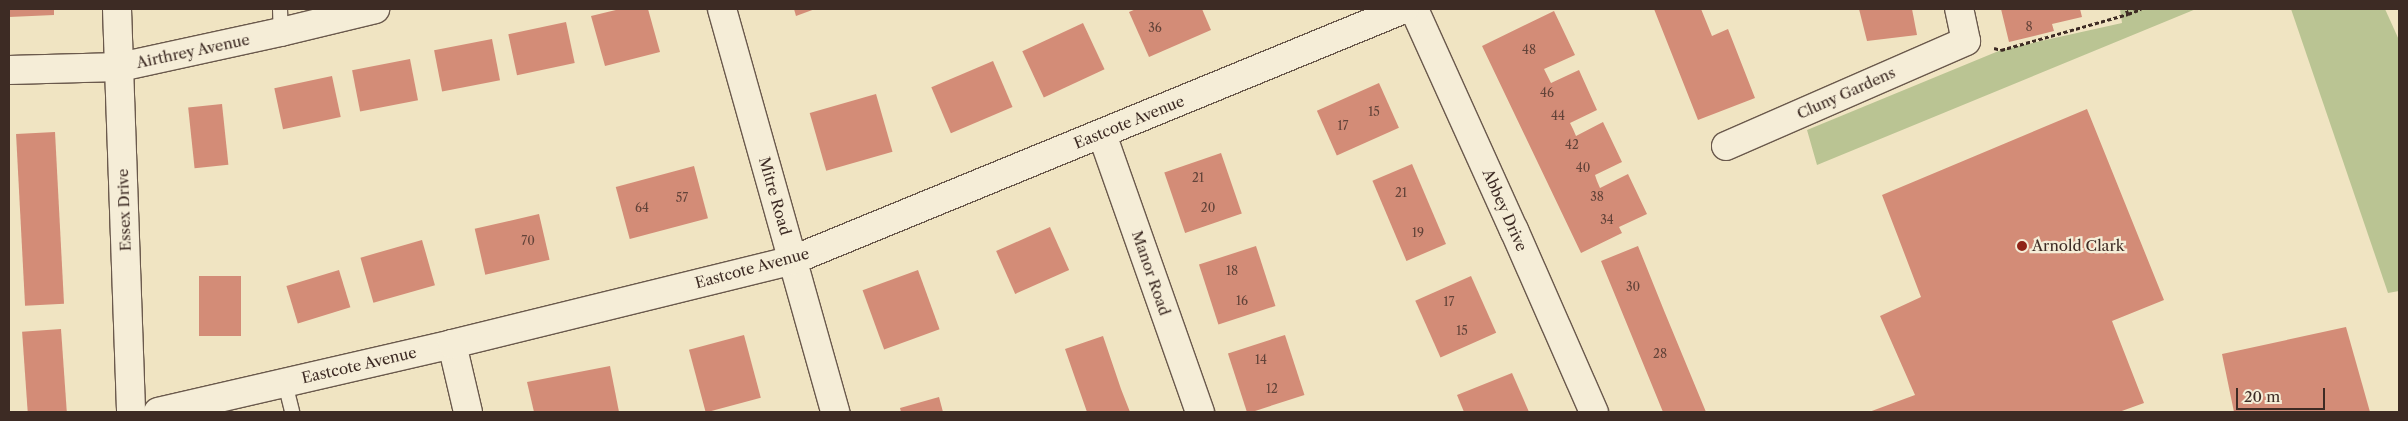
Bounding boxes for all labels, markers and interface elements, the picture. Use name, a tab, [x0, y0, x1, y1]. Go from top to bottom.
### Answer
house number: 8	[2025, 20, 2033, 34]
house number: 36	[1148, 21, 1162, 35]
street label: Airthrey Avenue	[134, 30, 252, 72]
house number: 48	[1522, 43, 1536, 57]
street label: Cluny Gardens	[1794, 63, 1898, 123]
house number: 46	[1540, 86, 1554, 100]
street label: Eastcote Avenue	[1071, 92, 1187, 152]
house number: 15	[1368, 105, 1380, 119]
house number: 44	[1551, 109, 1565, 123]
house number: 17	[1338, 119, 1348, 133]
house number: 42	[1565, 138, 1579, 152]
street label: Mitre Road	[755, 155, 795, 237]
house number: 40	[1576, 161, 1590, 175]
street label: Abbey Drive	[1479, 166, 1531, 254]
street label: Essex Drive	[114, 168, 134, 252]
house number: 21	[1192, 171, 1204, 185]
house number: 21	[1395, 186, 1407, 200]
house number: 38	[1590, 190, 1604, 204]
house number: 57	[676, 191, 688, 205]
house number: 64	[635, 201, 649, 215]
house number: 20	[1201, 201, 1215, 215]
house number: 34	[1600, 213, 1614, 227]
house number: 19	[1412, 226, 1424, 240]
street label: Manor Road	[1128, 228, 1174, 318]
house number: 70	[521, 234, 535, 248]
place label: Arnold Clark	[2032, 237, 2125, 255]
marker: Arnold Clark	[2016, 240, 2028, 252]
street label: Eastcote Avenue	[693, 244, 811, 292]
house number: 18	[1226, 264, 1238, 278]
house number: 30	[1626, 280, 1640, 294]
house number: 16	[1236, 294, 1248, 308]
house number: 17	[1444, 295, 1454, 309]
house number: 15	[1456, 324, 1468, 338]
street label: Eastcote Avenue	[299, 343, 419, 387]
house number: 28	[1653, 347, 1667, 361]
house number: 14	[1255, 353, 1267, 367]
scale bar	[2238, 378, 2327, 410]
house number: 12	[1266, 382, 1278, 396]
text: 20 m	[2244, 387, 2280, 406]

